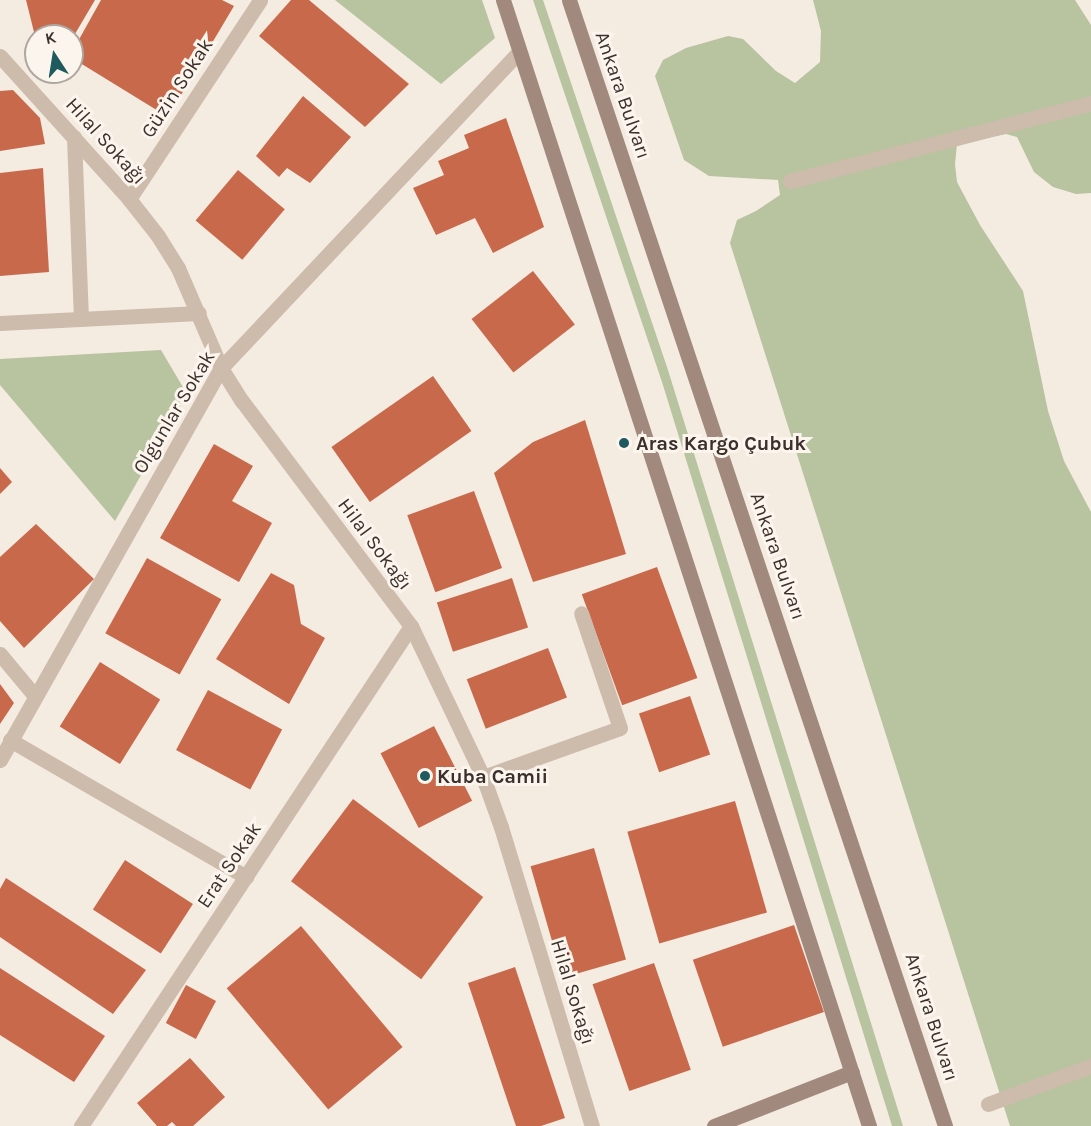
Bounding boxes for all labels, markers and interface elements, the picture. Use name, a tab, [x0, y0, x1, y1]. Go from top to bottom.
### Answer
north arrow	[24, 24, 84, 84]
text: K	[43, 27, 58, 48]
street label: Ankara Bulvarı	[590, 28, 656, 162]
street label: Güzin Sokak	[136, 34, 218, 142]
street label: Hilal Sokağı	[61, 93, 151, 189]
street label: Olgunlar Sokak	[128, 346, 220, 478]
place label: Aras Kargo Çubuk	[636, 431, 806, 455]
marker: Aras Kargo Çubuk	[617, 436, 631, 450]
street label: Ankara Bulvarı	[745, 489, 811, 623]
street label: Hilal Sokağı	[333, 493, 417, 595]
place label: Kuba Camii	[437, 764, 548, 788]
marker: Kuba Camii	[418, 769, 432, 783]
street label: Erat Sokak	[192, 818, 266, 912]
street label: Hilal Sokağı	[546, 936, 600, 1048]
street label: Ankara Bulvarı	[900, 950, 964, 1084]

